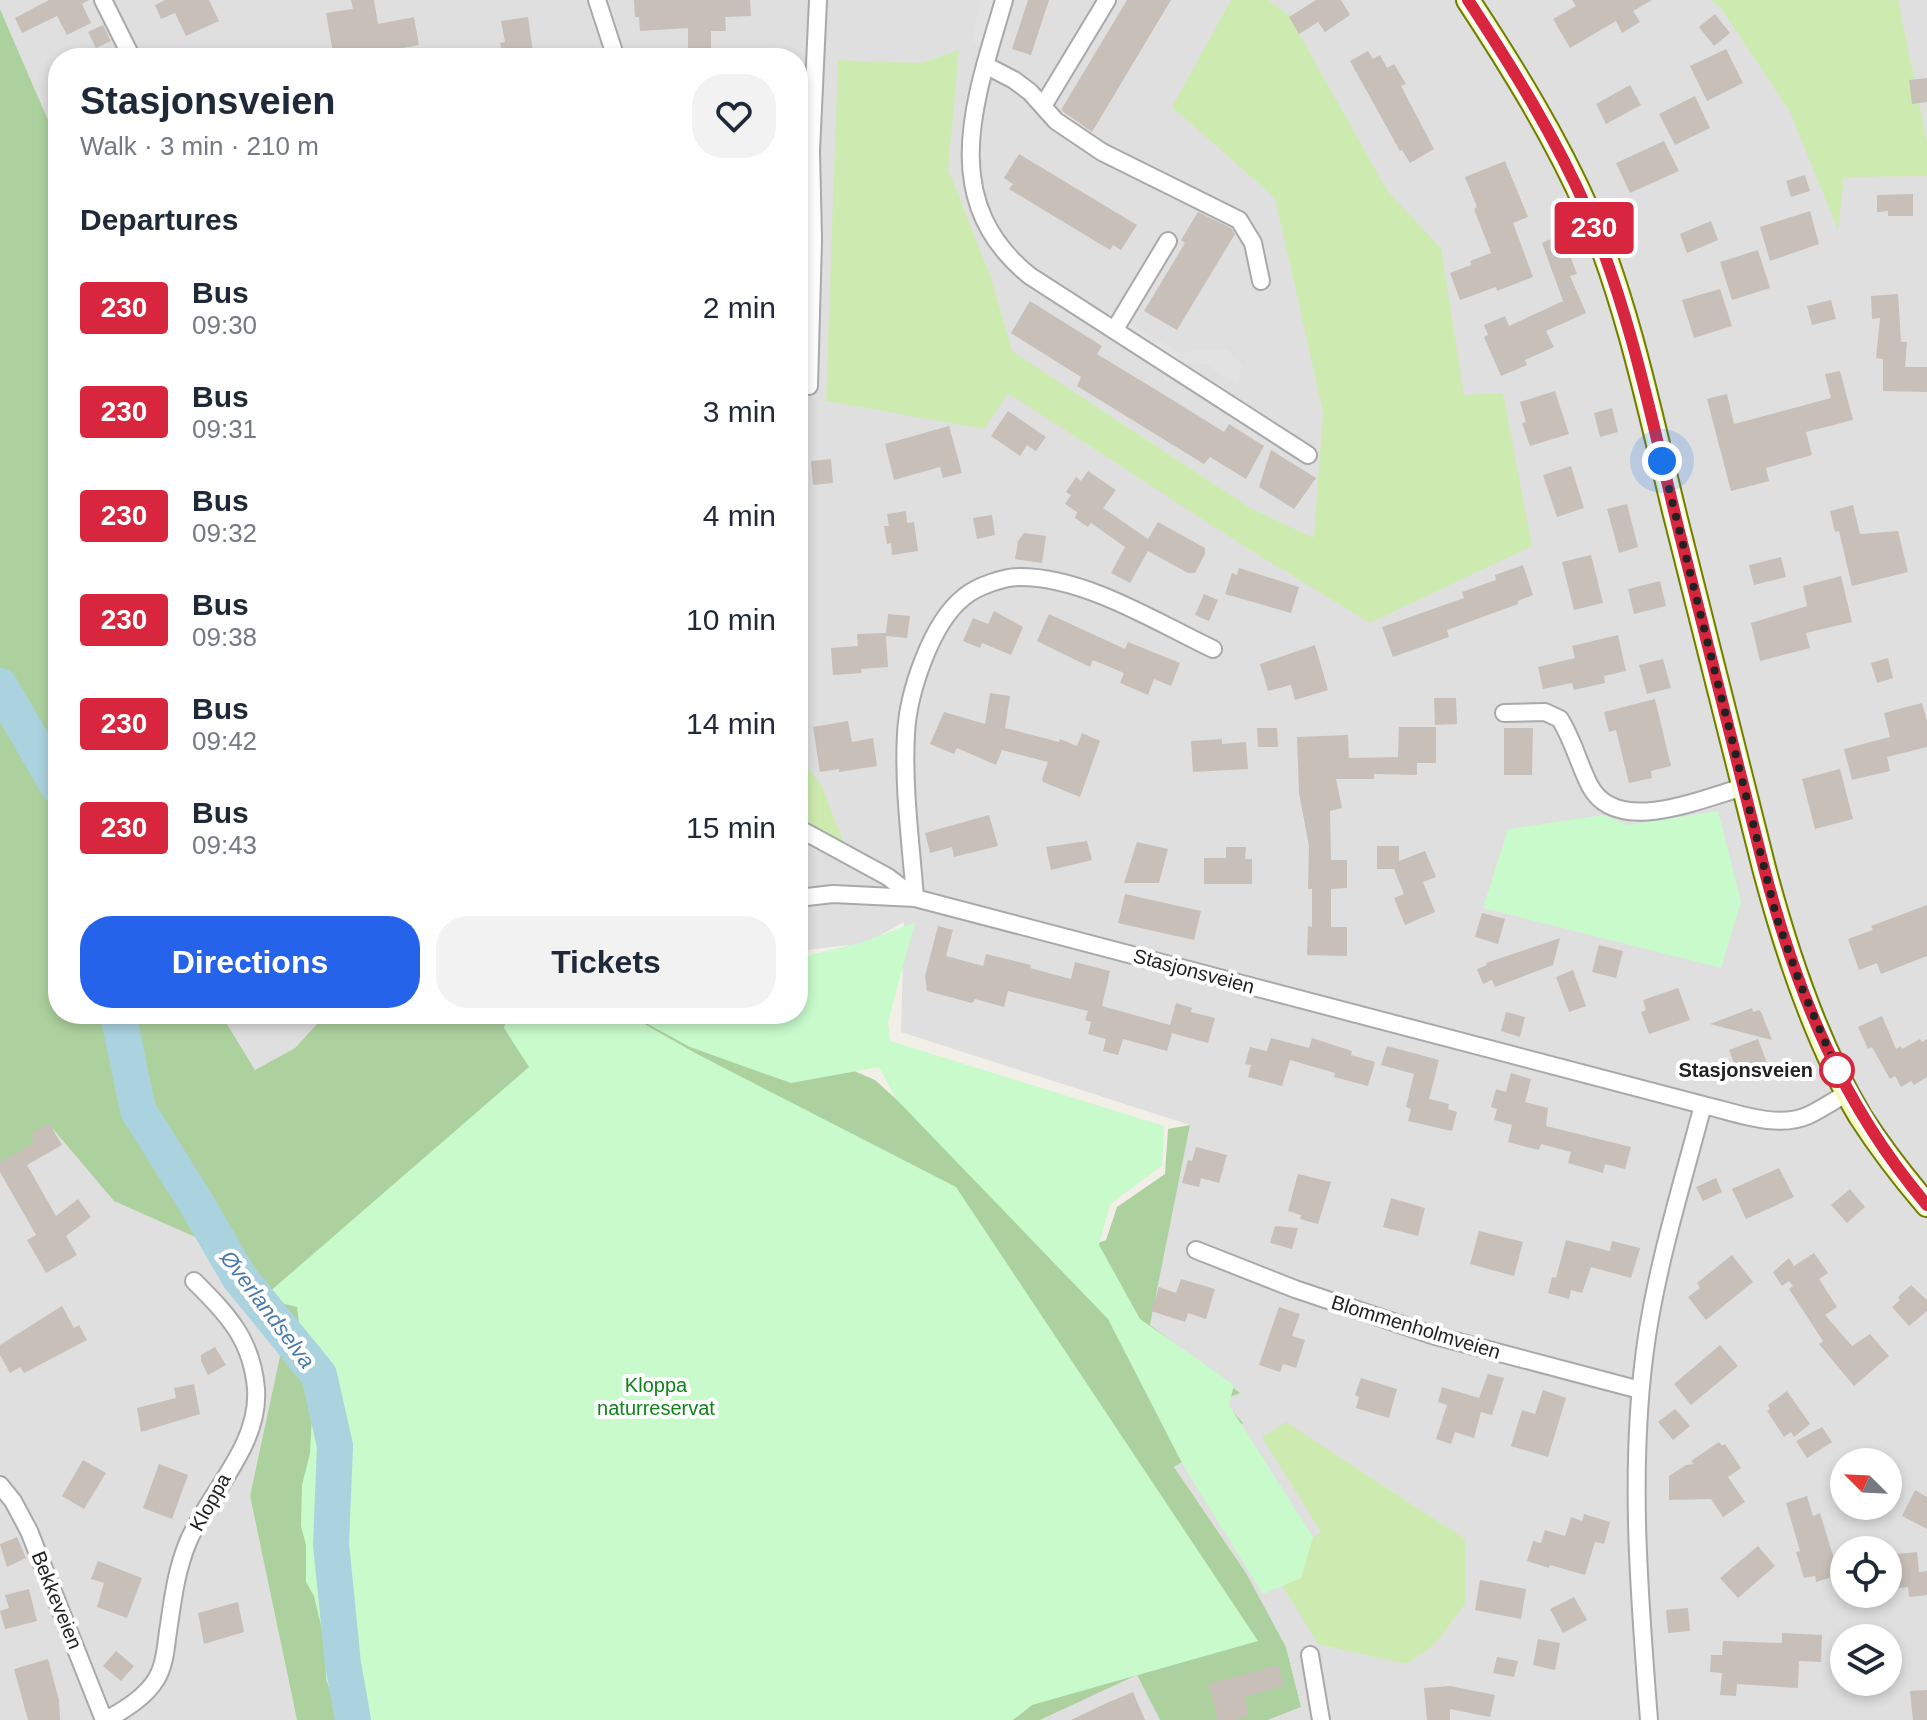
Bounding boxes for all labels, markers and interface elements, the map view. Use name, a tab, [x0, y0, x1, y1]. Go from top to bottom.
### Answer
button: heart	[692, 74, 776, 158]
text: Stasjonsveien	[80, 80, 336, 122]
text: Walk · 3 min · 210 m	[80, 131, 319, 161]
line badge: 230	[1548, 202, 1640, 254]
text: Departures	[80, 203, 238, 236]
text: 230	[1571, 212, 1617, 243]
text: Bus	[192, 276, 249, 309]
text: 2 min	[703, 291, 776, 324]
text: 230	[101, 292, 147, 323]
text: 09:30	[192, 310, 257, 340]
text: Bus	[192, 380, 249, 413]
text: 3 min	[703, 395, 776, 428]
text: 230	[101, 396, 147, 427]
text: 09:31	[192, 414, 257, 444]
your location	[1642, 441, 1682, 481]
text: Bus	[192, 484, 249, 517]
text: 4 min	[703, 499, 776, 532]
text: 230	[101, 500, 147, 531]
text: 09:32	[192, 518, 257, 548]
text: Bus	[192, 588, 249, 621]
text: 10 min	[686, 603, 776, 636]
text: 230	[101, 604, 147, 635]
text: 09:38	[192, 622, 257, 652]
text: Bus	[192, 692, 249, 725]
text: 14 min	[686, 707, 776, 740]
text: 230	[101, 708, 147, 739]
text: 09:42	[192, 726, 257, 756]
text: Bus	[192, 796, 249, 829]
text: 15 min	[686, 811, 776, 844]
text: 230	[101, 812, 147, 843]
text: 09:43	[192, 830, 257, 860]
button: Directions	[80, 916, 420, 1008]
button: Tickets	[436, 916, 776, 1008]
street label: Stasjonsveien	[1131, 944, 1257, 998]
marker: Stasjonsveien	[1820, 1053, 1854, 1087]
place label: Stasjonsveien	[1678, 1059, 1813, 1081]
water label: Øverlandselva	[215, 1245, 320, 1373]
street label: Blommenholmveien	[1329, 1291, 1503, 1363]
park label: Kloppa naturreservat	[597, 1374, 715, 1419]
north arrow	[1830, 1448, 1902, 1520]
map controls	[1830, 1448, 1902, 1696]
street label: Kloppa	[185, 1469, 235, 1535]
button: locate	[1830, 1536, 1902, 1608]
street label: Bekkeveien	[27, 1548, 87, 1652]
button: layers	[1830, 1624, 1902, 1696]

